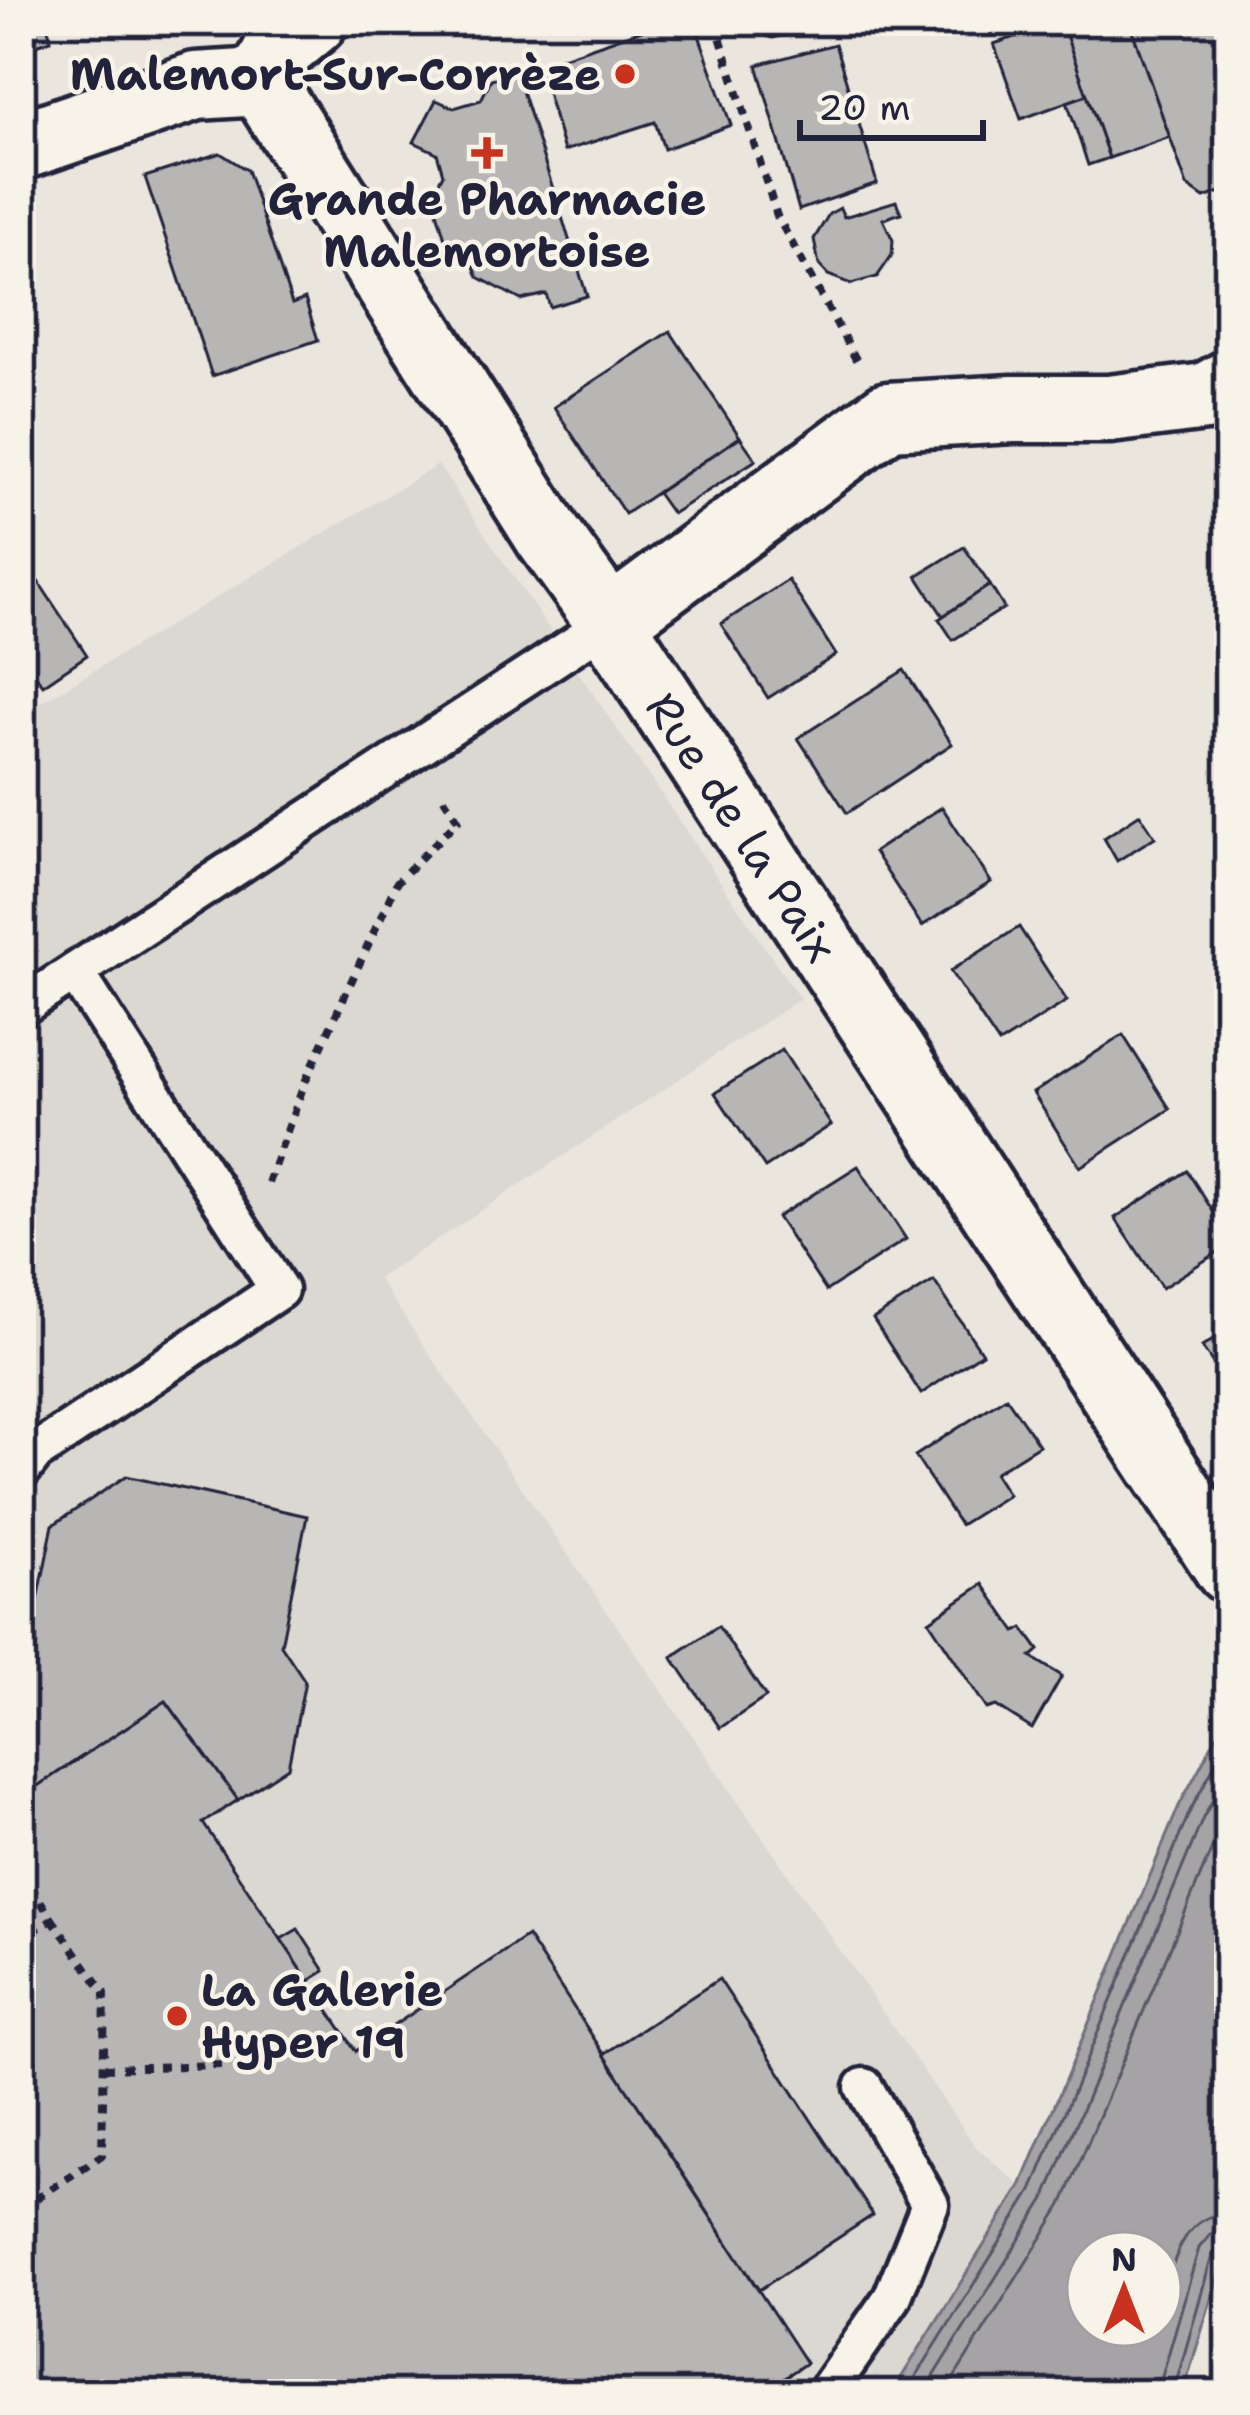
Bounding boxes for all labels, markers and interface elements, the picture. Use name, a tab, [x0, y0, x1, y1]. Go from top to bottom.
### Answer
place label: Malemort-Sur-Corrèze	[70, 44, 601, 104]
marker: Malemort-Sur-Corrèze	[612, 61, 638, 87]
scale bar	[800, 66, 983, 140]
text: 20 m	[818, 83, 911, 132]
marker: Grande Pharmacie Malemortoise	[474, 140, 500, 166]
place label: Grande Pharmacie Malemortoise	[268, 169, 706, 281]
street label: Rue de la Paix	[632, 681, 852, 973]
place label: La Galerie Hyper 19	[201, 1960, 443, 2072]
marker: La Galerie Hyper 19	[164, 2003, 190, 2029]
north arrow	[1064, 2229, 1184, 2349]
text: N	[1111, 2237, 1137, 2282]

